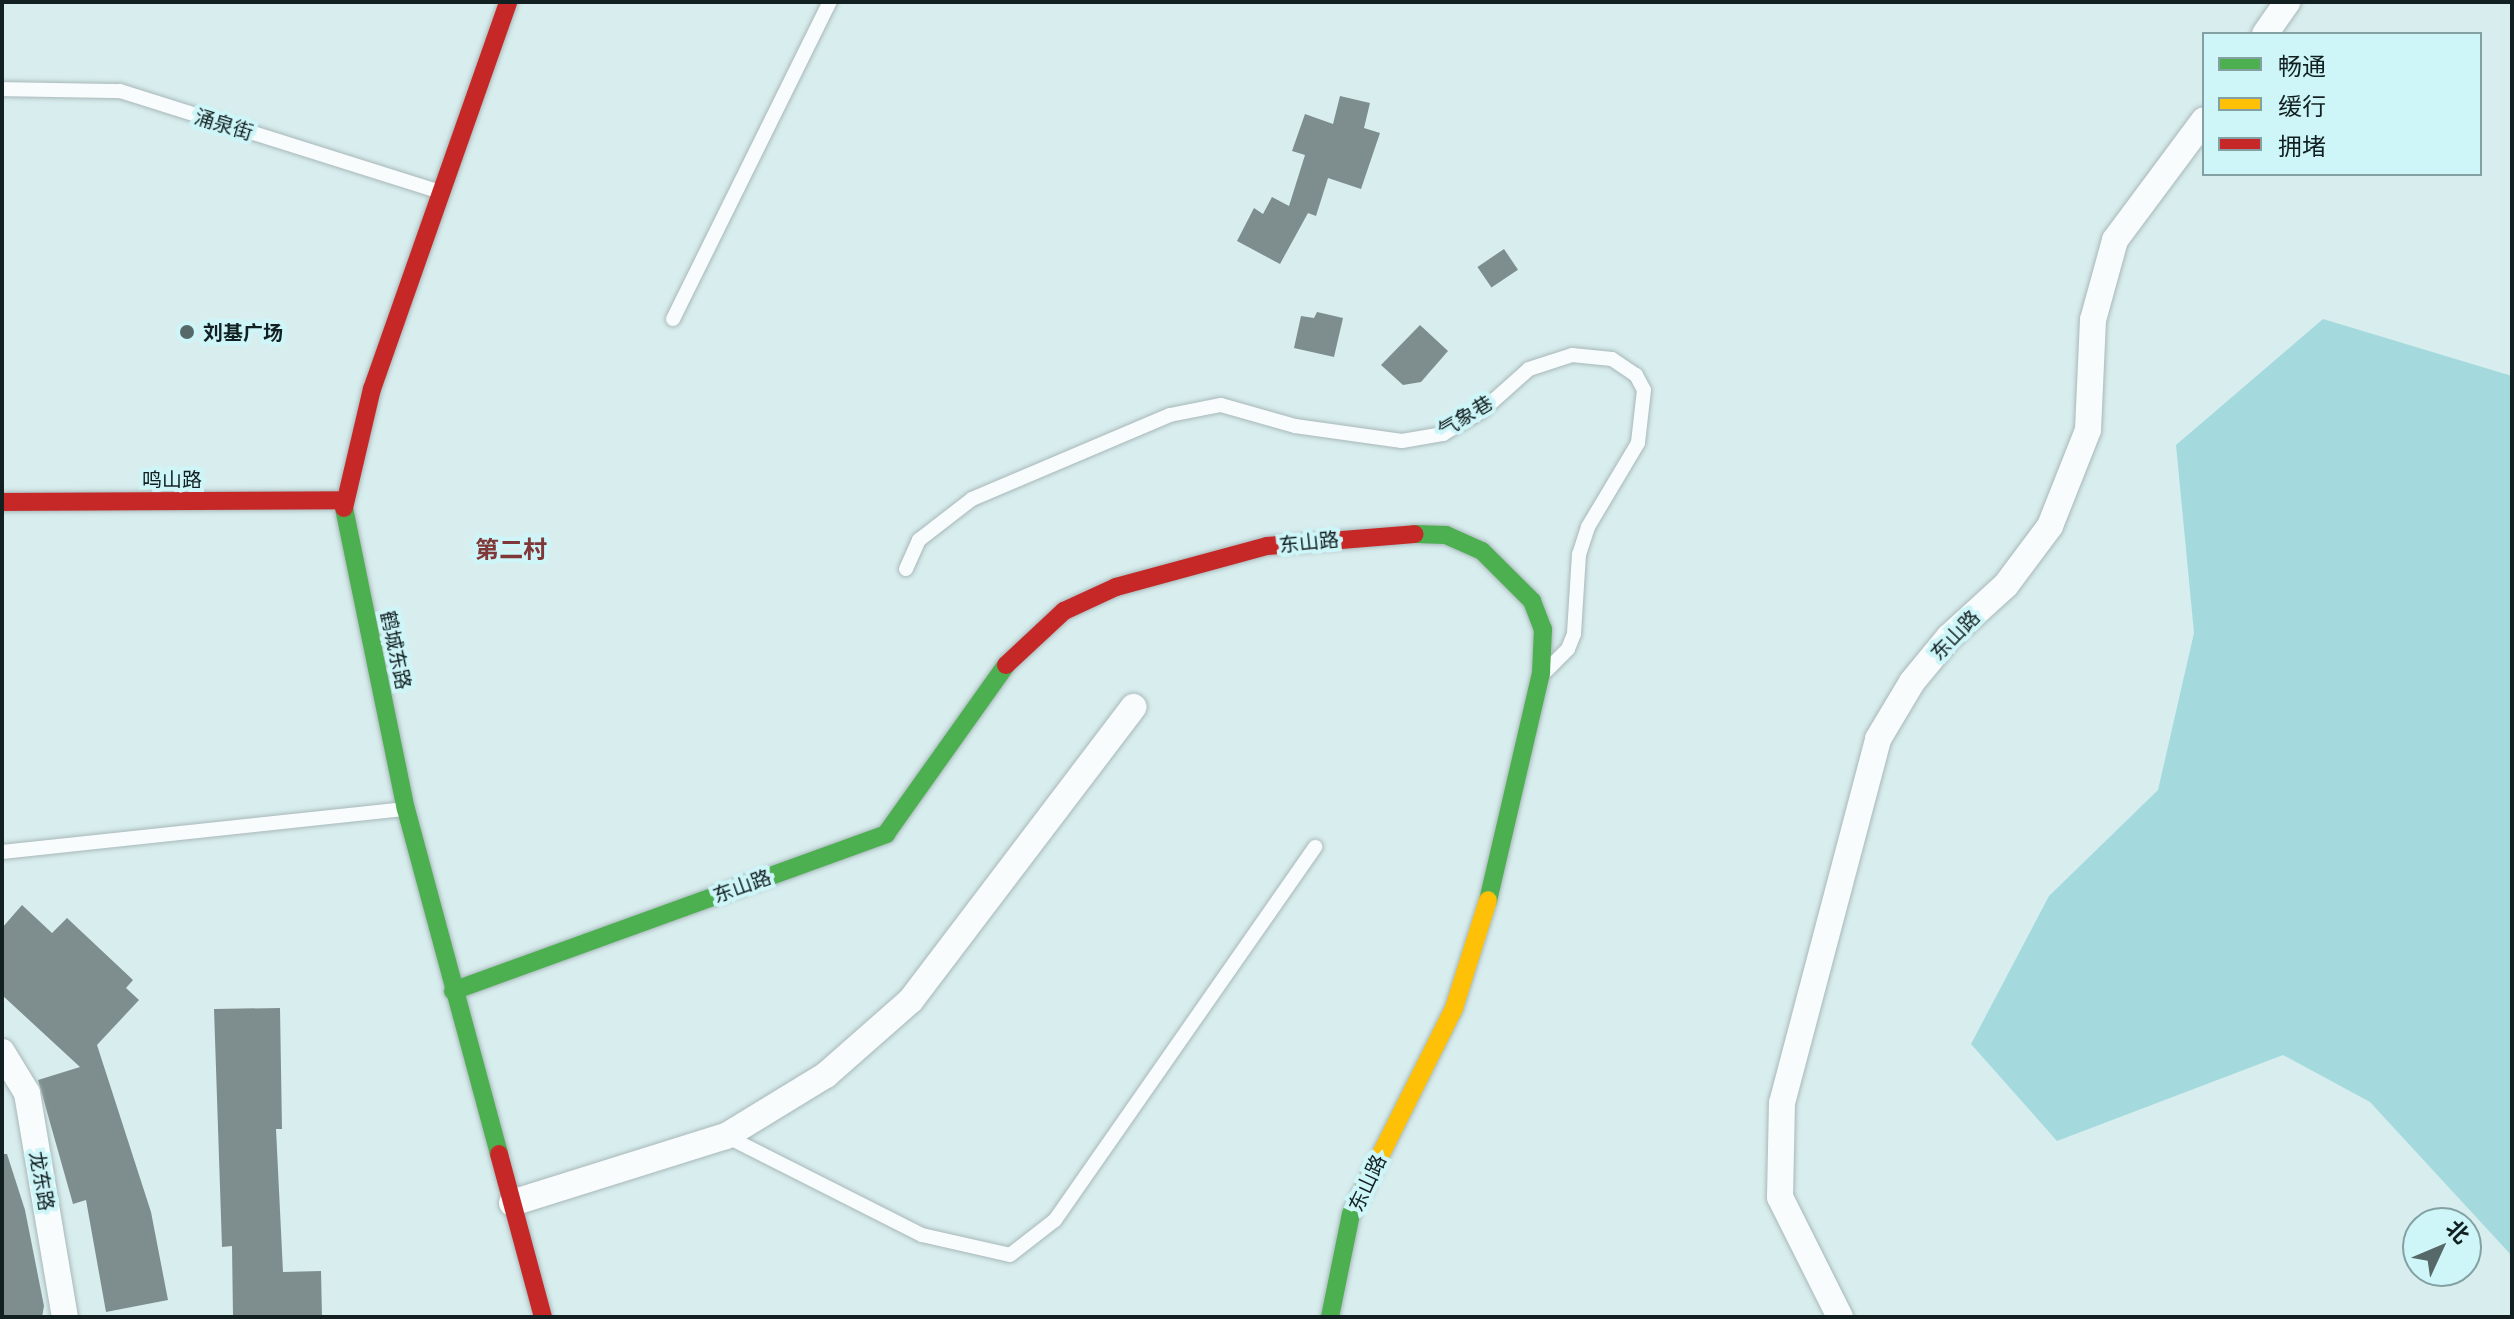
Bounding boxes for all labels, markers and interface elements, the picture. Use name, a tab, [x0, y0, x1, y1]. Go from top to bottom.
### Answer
legend	[2202, 32, 2482, 176]
text: 畅通	[2278, 53, 2326, 80]
text: 缓行	[2278, 93, 2326, 120]
street label: 涌泉街	[192, 104, 256, 144]
text: 拥堵	[2278, 133, 2326, 160]
place label: 刘基广场	[203, 320, 283, 344]
marker: 刘基广场	[178, 323, 196, 341]
street label: 气象巷	[1433, 390, 1497, 442]
street label: 鸣山路	[142, 467, 202, 491]
street label: 东山路	[1278, 527, 1340, 557]
district label: 第二村	[475, 536, 547, 564]
street label: 东山路	[1926, 605, 1984, 665]
street label: 鹤城东路	[376, 608, 416, 692]
street label: 东山路	[710, 864, 774, 908]
street label: 龙东路	[25, 1149, 59, 1213]
street label: 东山路	[1343, 1151, 1391, 1215]
north arrow	[2402, 1207, 2482, 1287]
text: 北	[2442, 1215, 2475, 1248]

